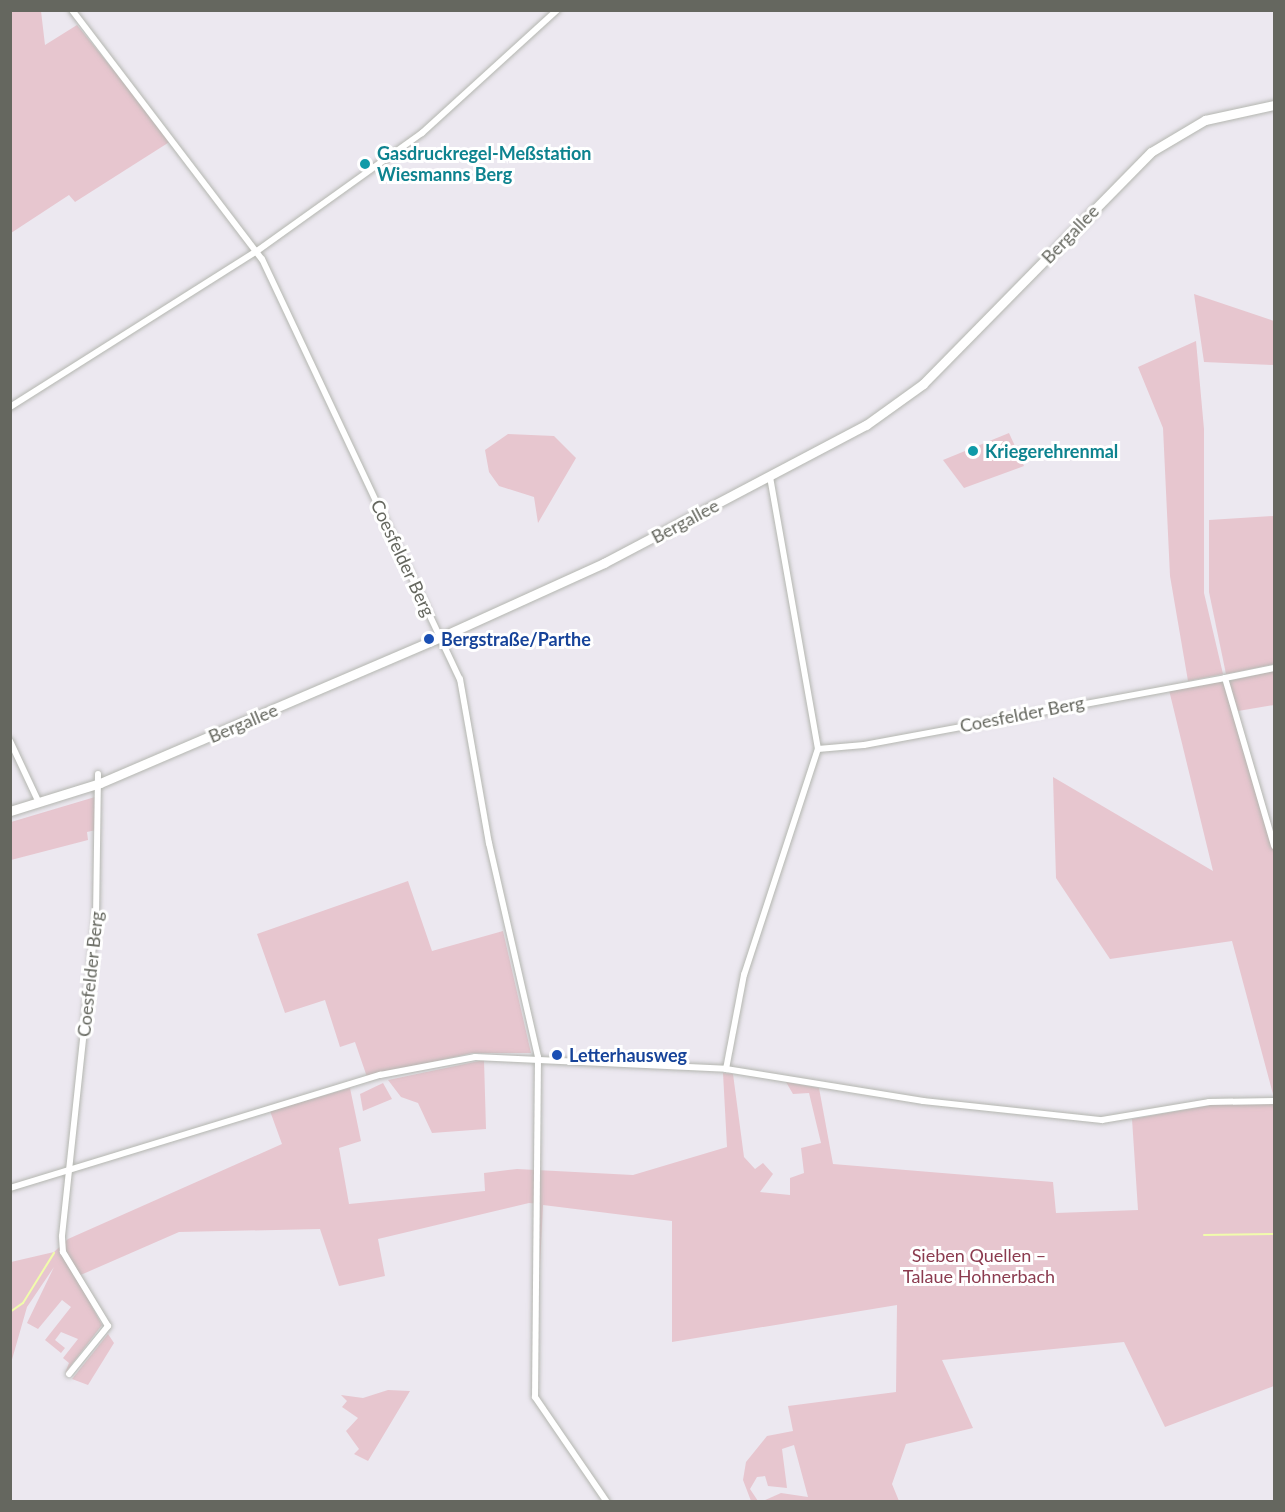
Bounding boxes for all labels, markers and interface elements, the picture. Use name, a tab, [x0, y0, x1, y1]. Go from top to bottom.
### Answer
place label: Gasdruckregel-Meßstation Wiesmanns Berg	[377, 143, 591, 186]
marker: Gasdruckregel-Meßstation Wiesmanns Berg	[358, 157, 372, 171]
street label: Bergallee	[1037, 200, 1103, 268]
place label: Kriegerehrenmal	[985, 440, 1118, 462]
marker: Kriegerehrenmal	[966, 444, 980, 458]
street label: Bergallee	[648, 494, 722, 548]
street label: Coesfelder Berg	[366, 496, 440, 620]
place label: Bergstraße/Parthe	[441, 628, 591, 650]
marker: Bergstraße/Parthe	[422, 632, 436, 646]
street label: Coesfelder Berg	[958, 691, 1086, 737]
street label: Bergallee	[205, 699, 281, 747]
street label: Coesfelder Berg	[73, 910, 107, 1038]
place label: Letterhausweg	[569, 1044, 687, 1066]
marker: Letterhausweg	[550, 1048, 564, 1062]
park label: Sieben Quellen – Talaue Hohnerbach	[903, 1245, 1055, 1288]

